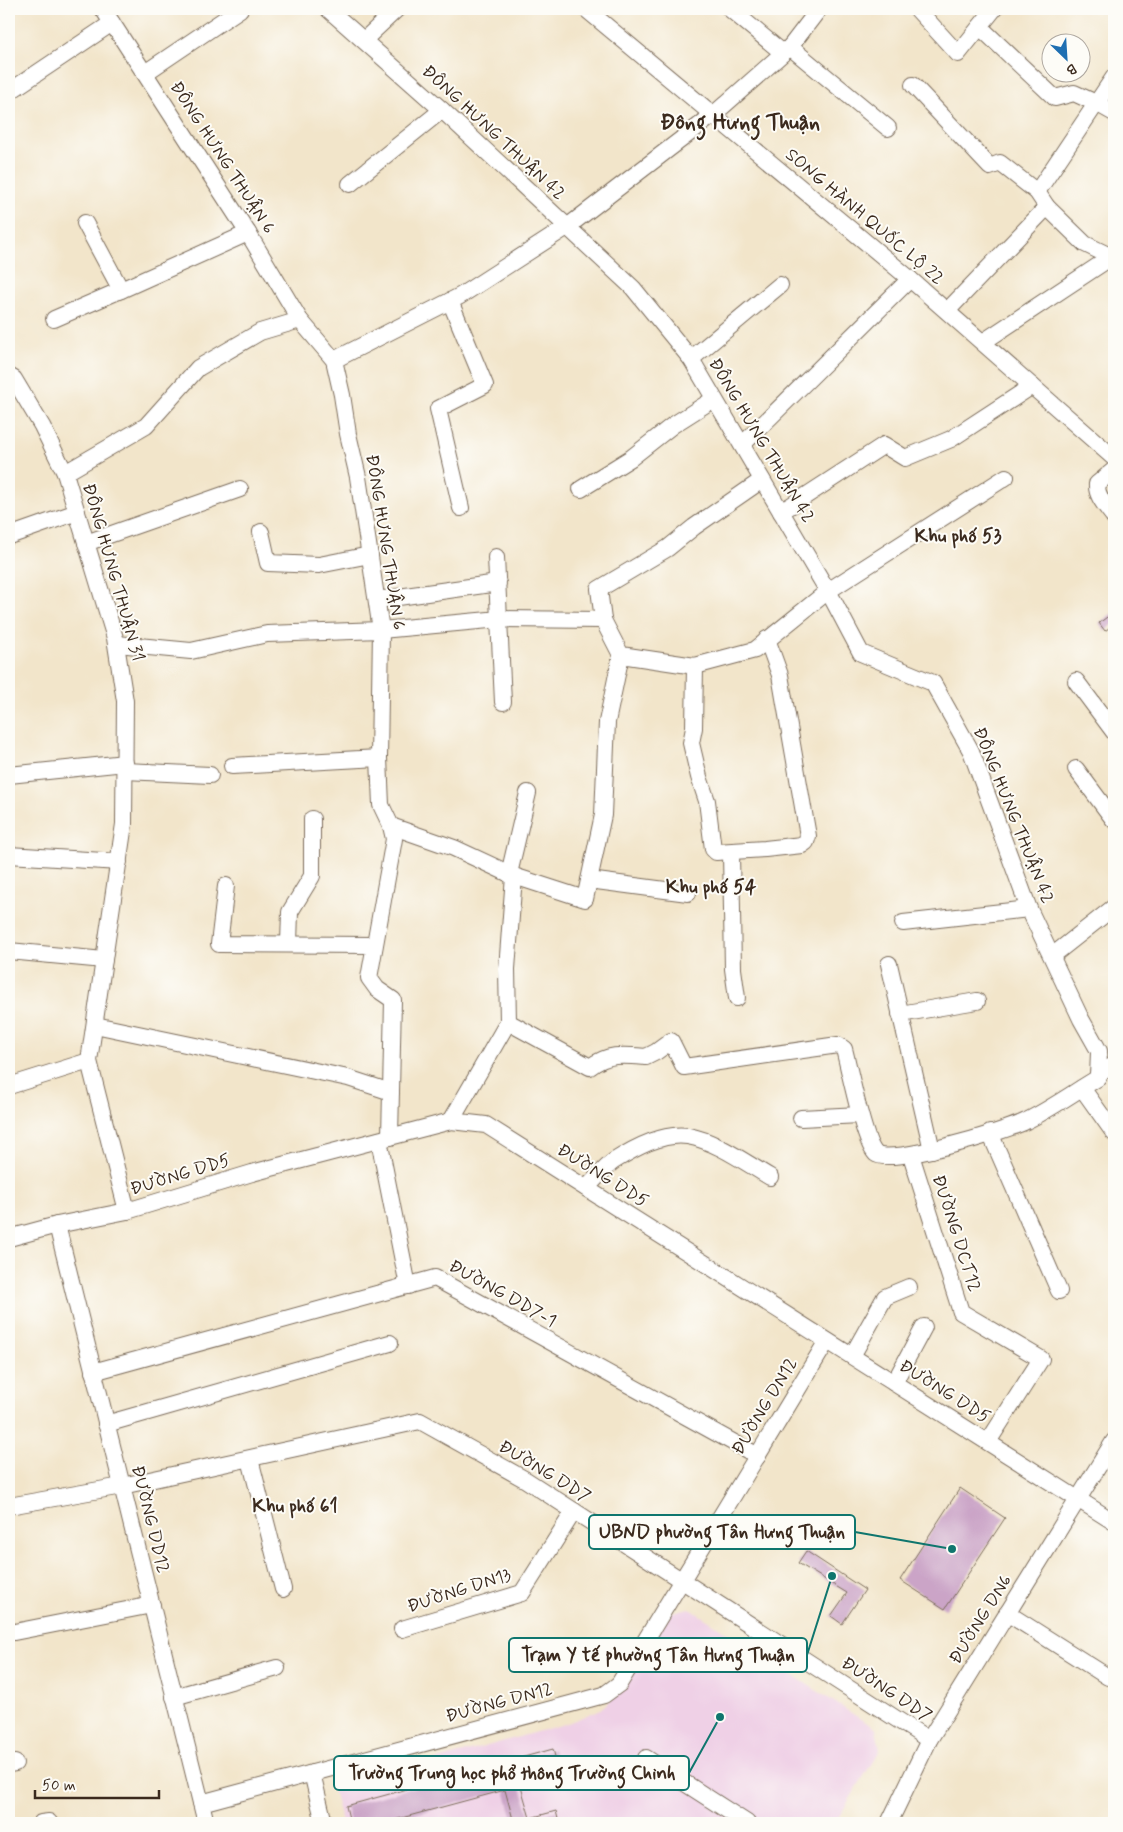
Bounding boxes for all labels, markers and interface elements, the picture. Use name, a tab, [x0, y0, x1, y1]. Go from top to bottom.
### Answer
north arrow	[1040, 32, 1090, 82]
text: B	[1063, 59, 1079, 79]
street label: ĐÔNG HƯNG THUẬN 42	[416, 60, 570, 206]
street label: ĐÔNG HƯNG THUẬN 6	[164, 77, 281, 238]
district label: Đông Hưng Thuận	[660, 109, 820, 141]
street label: SONG HÀNH QUỐC LỘ 22	[780, 143, 949, 290]
street label: ĐÔNG HƯNG THUẬN 42	[702, 354, 820, 527]
street label: ĐÔNG HƯNG THUẬN 6	[359, 453, 411, 632]
street label: ĐÔNG HƯNG THUẬN 31	[76, 481, 150, 664]
district label: Khu phố 53	[915, 524, 1001, 549]
street label: ĐÔNG HƯNG THUẬN 42	[967, 724, 1059, 907]
district label: Khu phố 54	[666, 875, 757, 900]
street label: ĐƯỜNG DD5	[552, 1138, 653, 1214]
street label: ĐƯỜNG DD5	[127, 1148, 233, 1202]
street label: ĐƯỜNG DCT12	[926, 1172, 986, 1295]
street label: ĐƯỜNG DD7-1	[444, 1254, 561, 1333]
street label: ĐƯỜNG DN12	[726, 1353, 803, 1460]
street label: ĐƯỜNG DD5	[894, 1354, 995, 1430]
street label: ĐƯỜNG DD7	[494, 1435, 595, 1509]
street label: ĐƯỜNG DD12	[125, 1463, 175, 1576]
district label: Khu phố 61	[252, 1494, 338, 1519]
callout: UBND phường Tân Hưng Thuận	[589, 1515, 855, 1549]
text: UBND phường Tân Hưng Thuận	[599, 1520, 845, 1548]
street label: ĐƯỜNG DN13	[404, 1563, 515, 1619]
street label: ĐƯỜNG DN6	[944, 1570, 1018, 1669]
callout: Trạm Y tế phường Tân Hưng Thuận	[509, 1638, 807, 1672]
text: Trạm Y tế phường Tân Hưng Thuận	[521, 1643, 795, 1671]
street label: ĐƯỜNG DD7	[837, 1652, 936, 1728]
street label: ĐƯỜNG DN12	[443, 1677, 555, 1729]
callout: Trường Trung học phổ thông Trường Chinh	[334, 1756, 689, 1790]
text: Trường Trung học phổ thông Trường Chinh	[348, 1761, 676, 1789]
scale bar	[35, 1767, 159, 1799]
text: 50 m	[42, 1776, 76, 1796]

